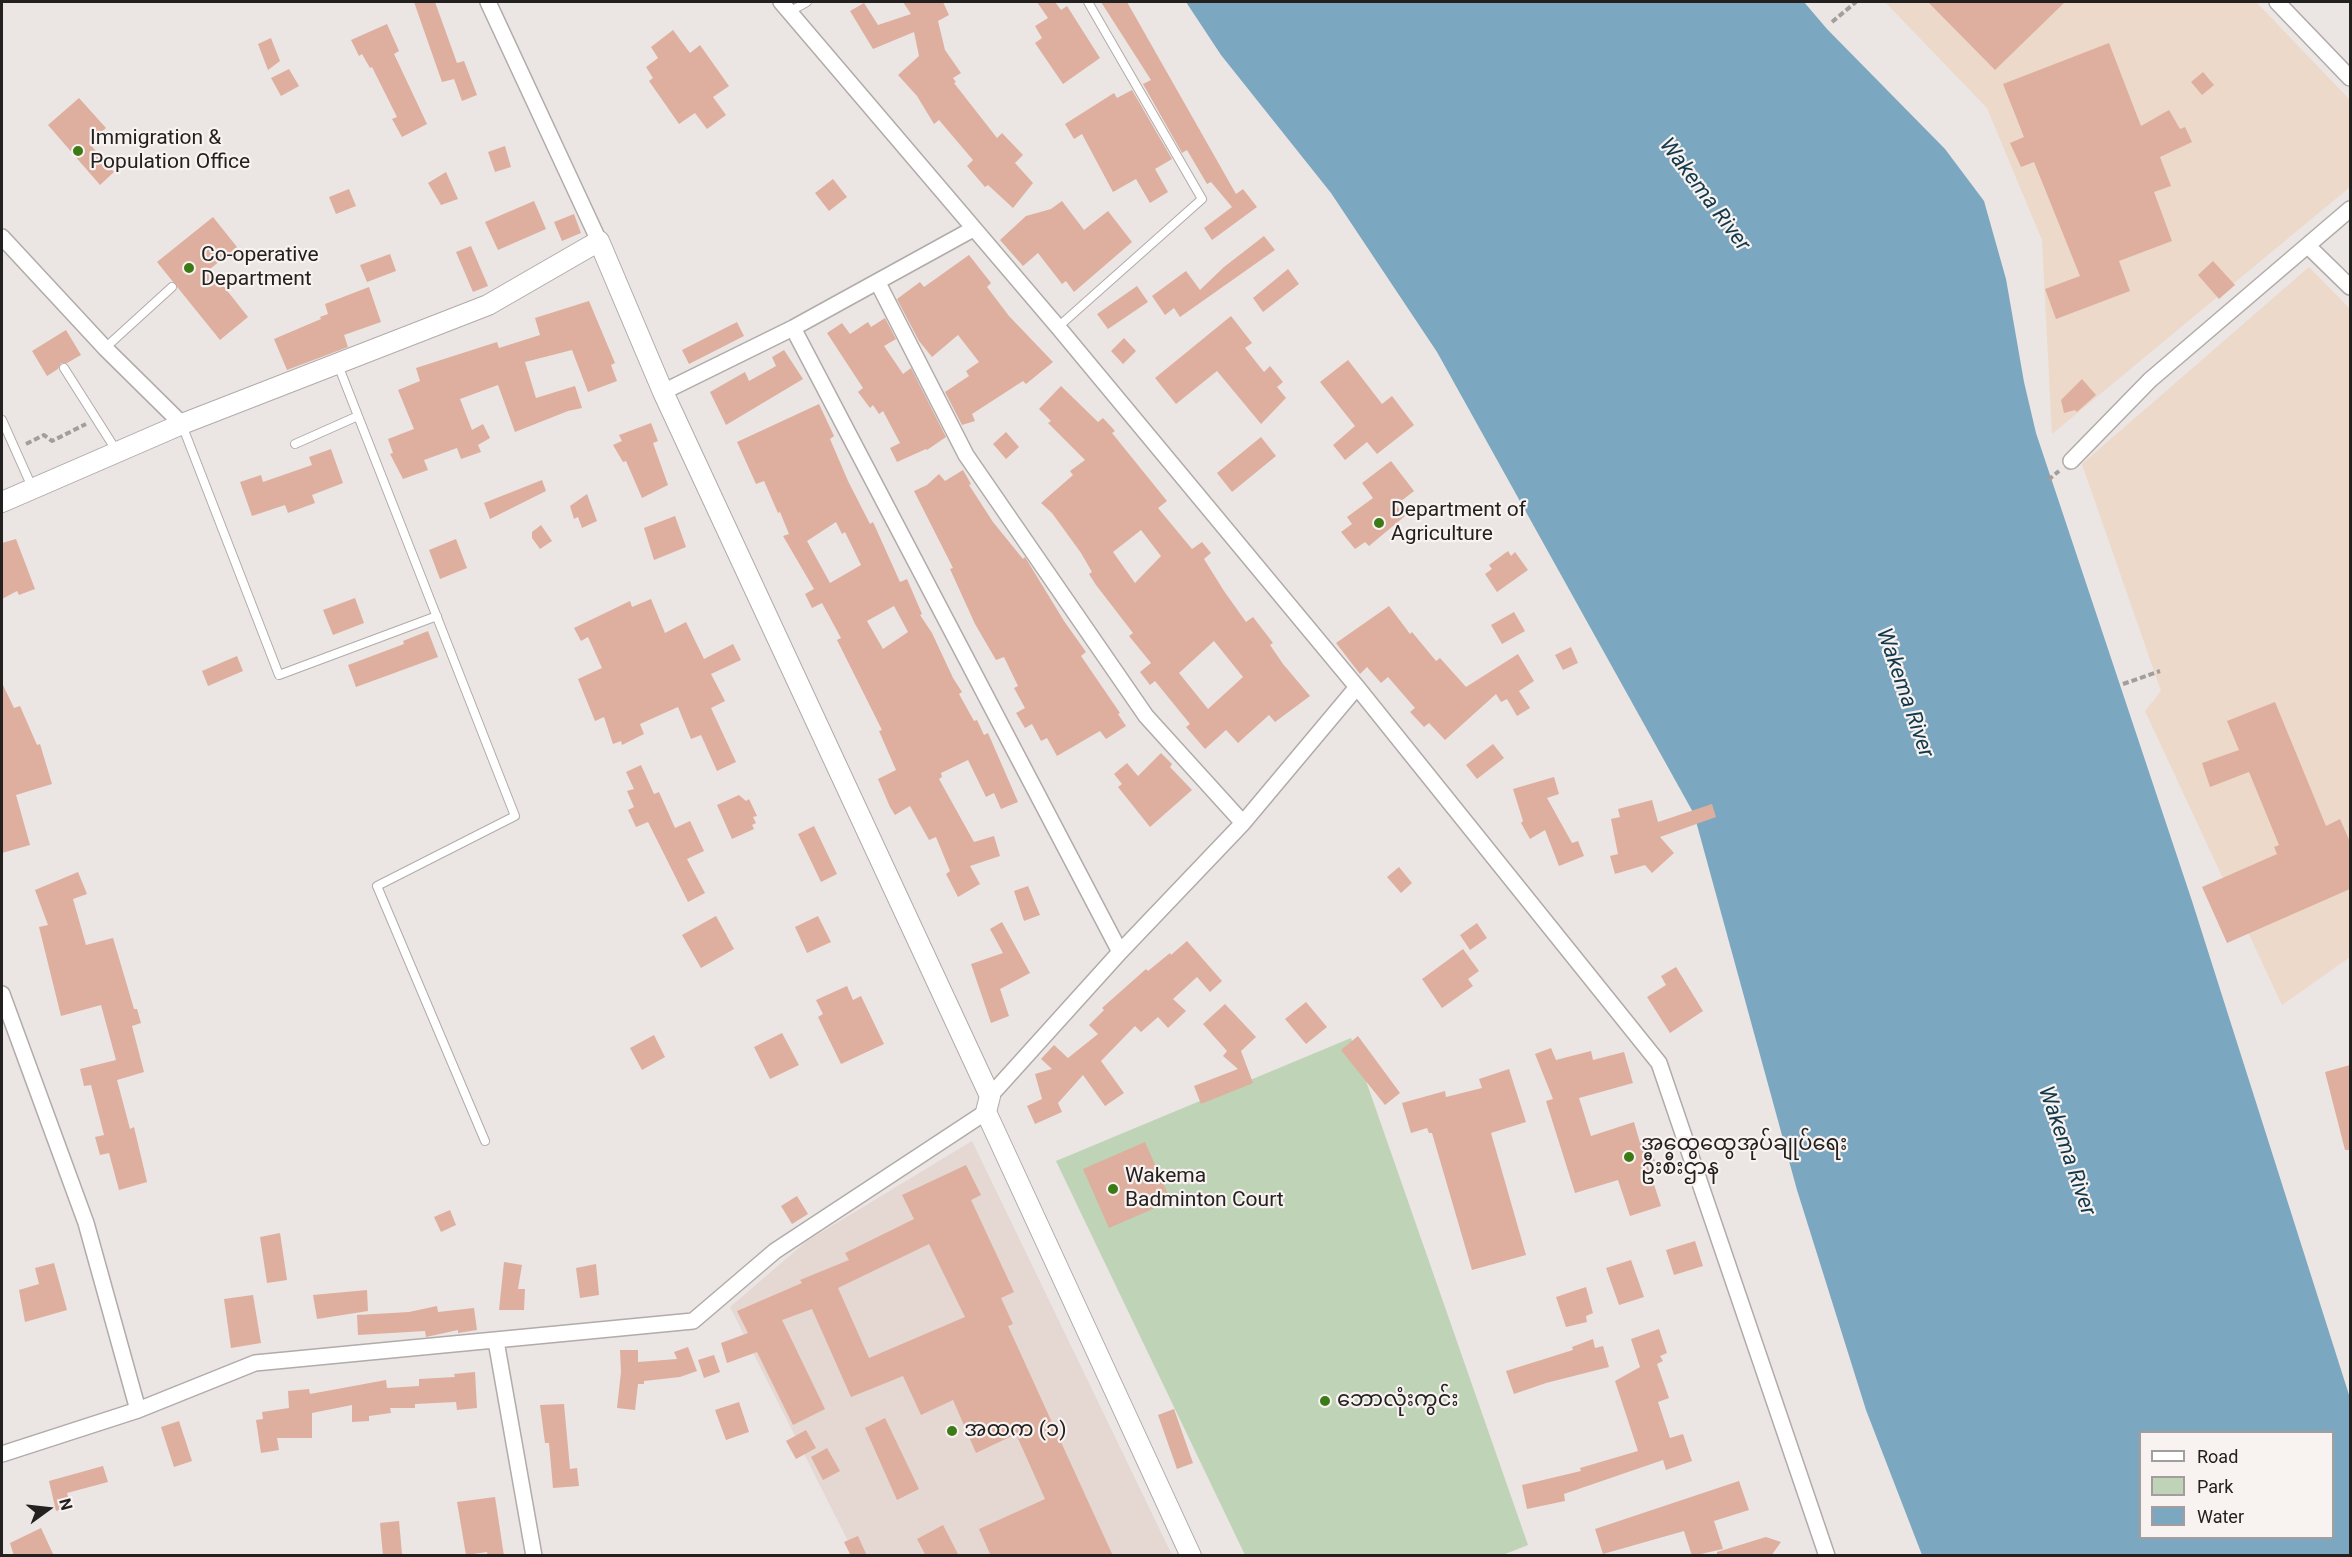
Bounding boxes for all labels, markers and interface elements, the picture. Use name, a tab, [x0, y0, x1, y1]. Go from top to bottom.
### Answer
place label: Immigration & Population Office	[90, 126, 250, 176]
water label: Wakema River	[1653, 133, 1755, 257]
marker: Immigration & Population Office	[71, 144, 85, 158]
place label: Co-operative Department	[201, 243, 319, 293]
marker: Co-operative Department	[182, 261, 196, 275]
place label: Department of Agriculture	[1391, 498, 1526, 548]
marker: Department of Agriculture	[1372, 516, 1386, 530]
water label: Wakema River	[1870, 625, 1938, 761]
water label: Wakema River	[2032, 1083, 2100, 1219]
place label: အထွေထွေအုပ်ချုပ်ရေး ဦးစီးဌာန	[1641, 1132, 1847, 1182]
marker: အထွေထွေအုပ်ချုပ်ရေး ဦးစီးဌာန	[1622, 1150, 1636, 1164]
place label: Wakema Badminton Court	[1125, 1164, 1284, 1214]
marker: Wakema Badminton Court	[1106, 1182, 1120, 1196]
place label: ဘောလုံးကွင်း	[1337, 1388, 1459, 1414]
marker: ဘောလုံးကွင်း	[1318, 1394, 1332, 1408]
place label: အထက (၁)	[964, 1418, 1066, 1444]
marker: အထက (၁)	[945, 1424, 959, 1438]
legend	[2139, 1431, 2334, 1539]
text: Road	[2197, 1446, 2238, 1467]
text: Park	[2197, 1476, 2233, 1497]
north arrow	[18, 1479, 78, 1539]
text: N	[55, 1496, 77, 1512]
text: Water	[2197, 1506, 2244, 1527]

